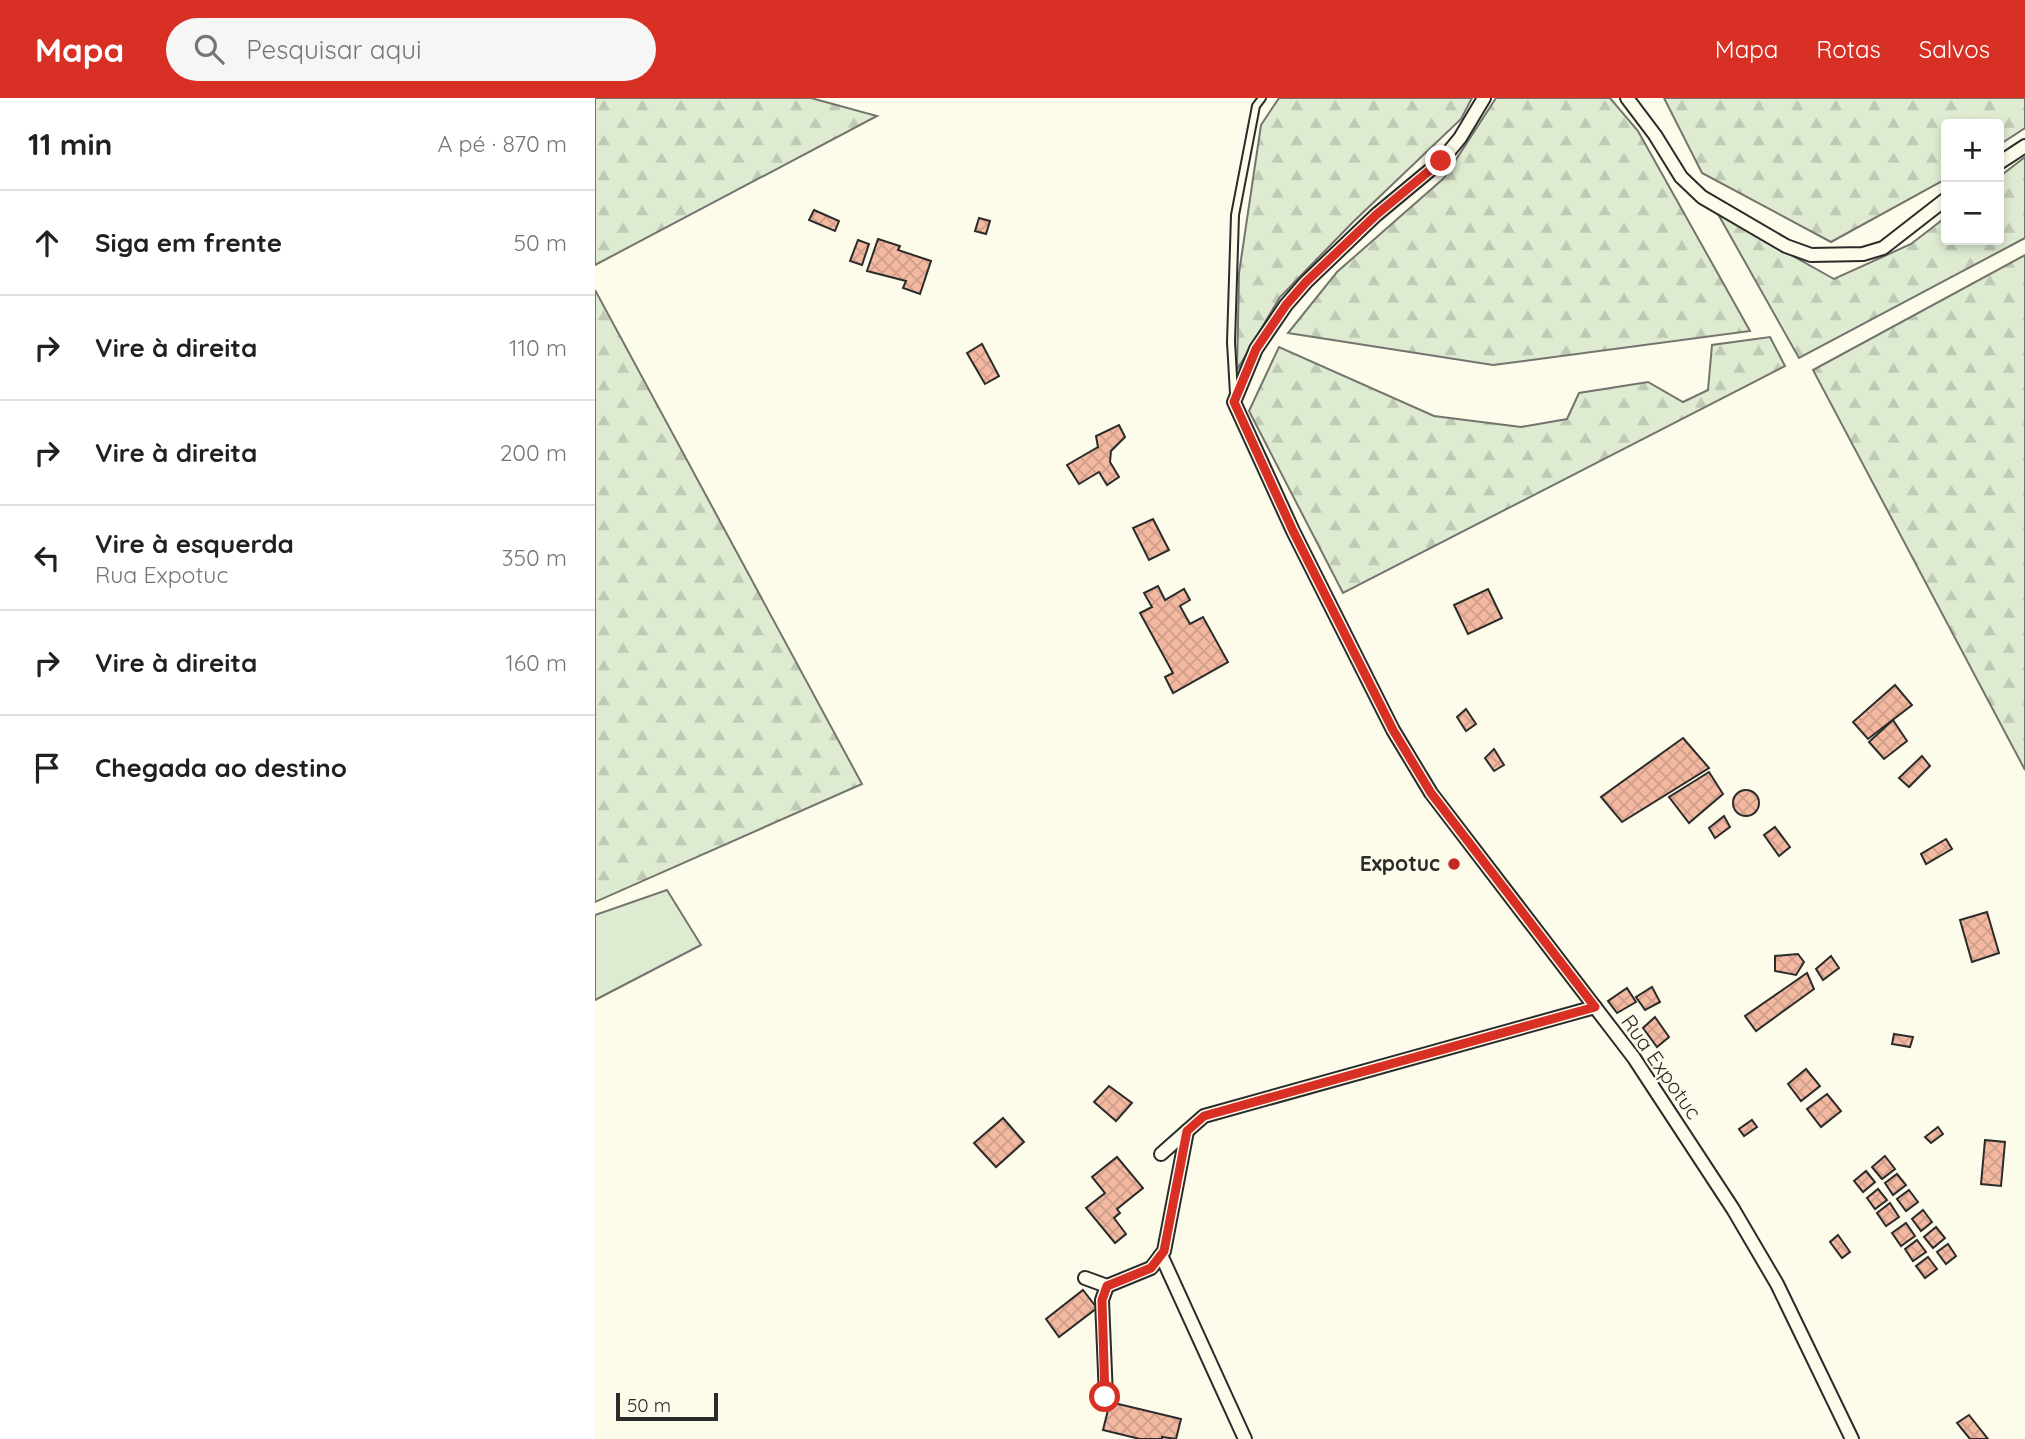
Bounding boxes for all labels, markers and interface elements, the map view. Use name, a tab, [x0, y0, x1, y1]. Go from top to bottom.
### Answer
search box	[166, 18, 656, 81]
text: Mapa	[35, 29, 124, 70]
icon: search	[190, 30, 228, 68]
text: Pesquisar aqui	[246, 33, 422, 66]
text: Mapa	[1715, 34, 1778, 64]
text: Rotas	[1816, 34, 1881, 64]
text: Salvos	[1919, 34, 1990, 64]
map controls	[1941, 119, 2004, 245]
button: +	[1941, 119, 2004, 182]
text: 11 min	[28, 125, 112, 163]
text: A pé · 870 m	[437, 129, 567, 158]
route end	[1425, 145, 1456, 176]
button: −	[1941, 182, 2004, 245]
icon: ahead	[28, 224, 66, 262]
text: Siga em frente	[95, 226, 282, 259]
text: 50 m	[514, 228, 567, 257]
icon: right	[28, 329, 66, 367]
text: Vire à direita	[95, 331, 257, 364]
text: 110 m	[509, 333, 567, 362]
icon: right	[28, 434, 66, 472]
text: Vire à direita	[95, 436, 257, 469]
text: 200 m	[500, 438, 567, 467]
text: Vire à esquerda	[95, 527, 294, 560]
icon: left	[28, 539, 66, 577]
text: 350 m	[501, 543, 567, 572]
text: Rua Expotuc	[95, 560, 228, 589]
icon: right	[28, 644, 66, 682]
text: Vire à direita	[95, 646, 257, 679]
text: 160 m	[505, 648, 567, 677]
icon: arrive	[28, 749, 66, 787]
text: Chegada ao destino	[95, 751, 347, 784]
place label: Expotuc	[1360, 850, 1440, 876]
marker: Expotuc	[1446, 856, 1462, 872]
street label: Rua Expotuc	[1616, 1009, 1707, 1124]
route start	[1089, 1381, 1120, 1412]
scale bar	[616, 1390, 717, 1422]
text: 50 m	[627, 1393, 671, 1417]

